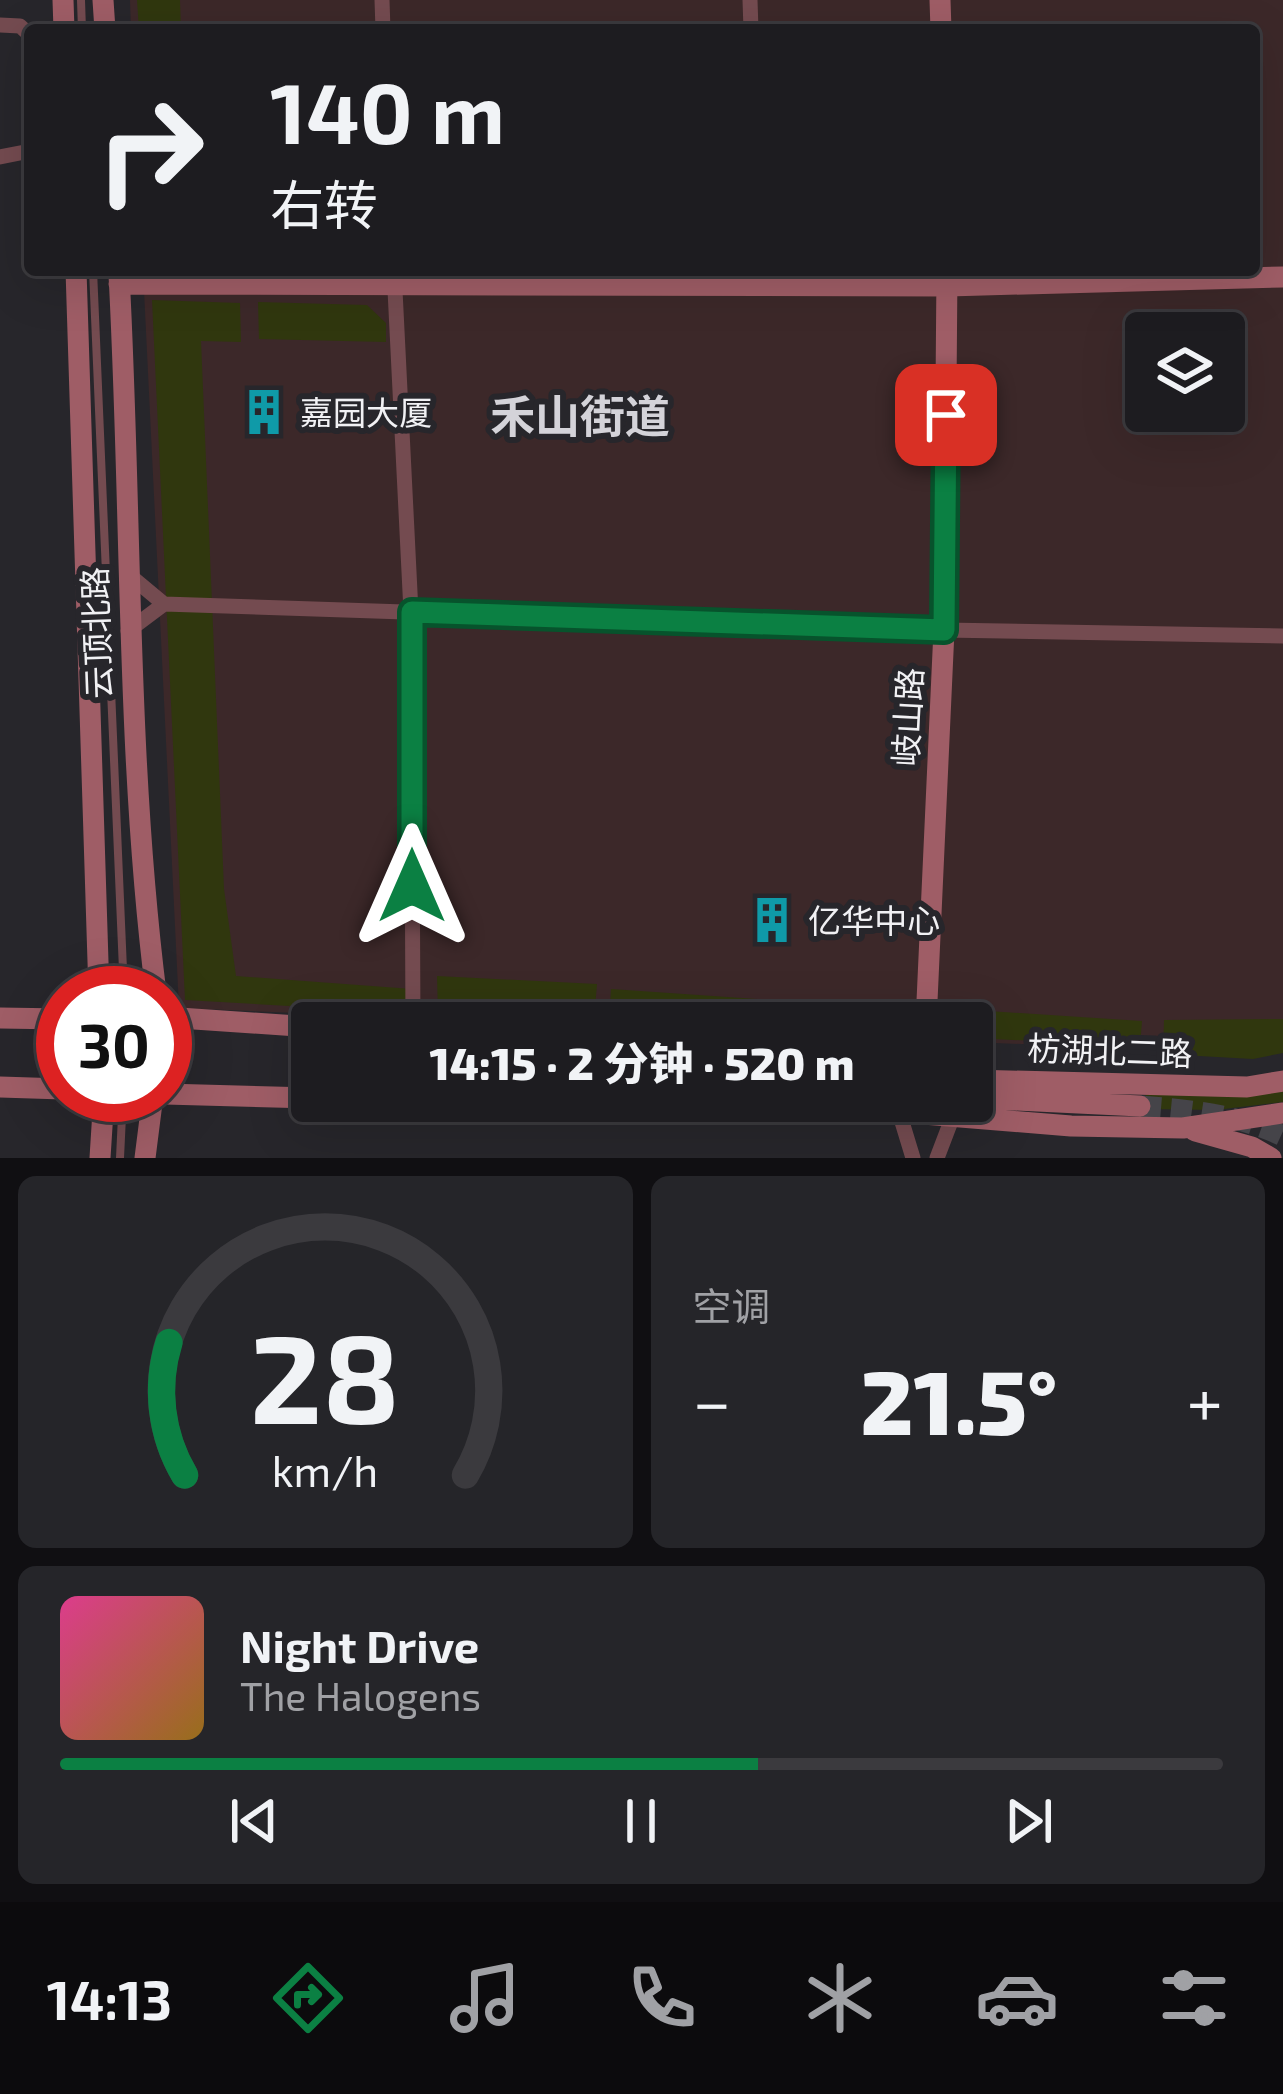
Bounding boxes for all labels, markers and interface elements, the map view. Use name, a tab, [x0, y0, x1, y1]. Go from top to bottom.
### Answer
text: 140 m	[270, 60, 505, 161]
icon: right	[72, 72, 228, 228]
text: 右转	[270, 171, 378, 236]
map controls	[1125, 312, 1245, 432]
button: layers	[1125, 312, 1245, 432]
pin	[895, 364, 997, 466]
icon: arrive	[913, 382, 979, 448]
building icon: 嘉园大厦	[239, 387, 289, 437]
district label: 禾山街道	[490, 388, 670, 442]
place label: 嘉园大厦	[300, 392, 432, 432]
street label: 云顶北路	[74, 566, 118, 700]
street label: 岐山路	[884, 667, 930, 767]
position arrow	[349, 823, 475, 949]
building icon: 亿华中心	[747, 895, 797, 945]
place label: 亿华中心	[808, 900, 940, 940]
speed limit sign: 30	[36, 966, 192, 1122]
street label: 枋湖北二路	[1027, 1027, 1193, 1073]
text: 14:15 · 2 分钟 · 520 m	[429, 1035, 855, 1089]
text: 空调	[693, 1282, 771, 1329]
text: 28	[250, 1299, 400, 1449]
text: 21.5°	[860, 1345, 1057, 1453]
text: −	[693, 1360, 731, 1439]
text: +	[1187, 1360, 1223, 1439]
text: km/h	[272, 1444, 378, 1496]
text: Night Drive	[240, 1618, 479, 1672]
text: The Halogens	[240, 1672, 481, 1719]
icon: previous	[221, 1788, 287, 1854]
icon: pause	[608, 1788, 674, 1854]
icon: next	[996, 1788, 1062, 1854]
icon: directions	[266, 1956, 350, 2040]
icon: music	[443, 1956, 527, 2040]
icon: phone	[620, 1956, 704, 2040]
icon: climate	[798, 1956, 882, 2040]
icon: car	[975, 1956, 1059, 2040]
icon: filters	[1152, 1956, 1236, 2040]
text: 14:13	[47, 1966, 172, 2031]

